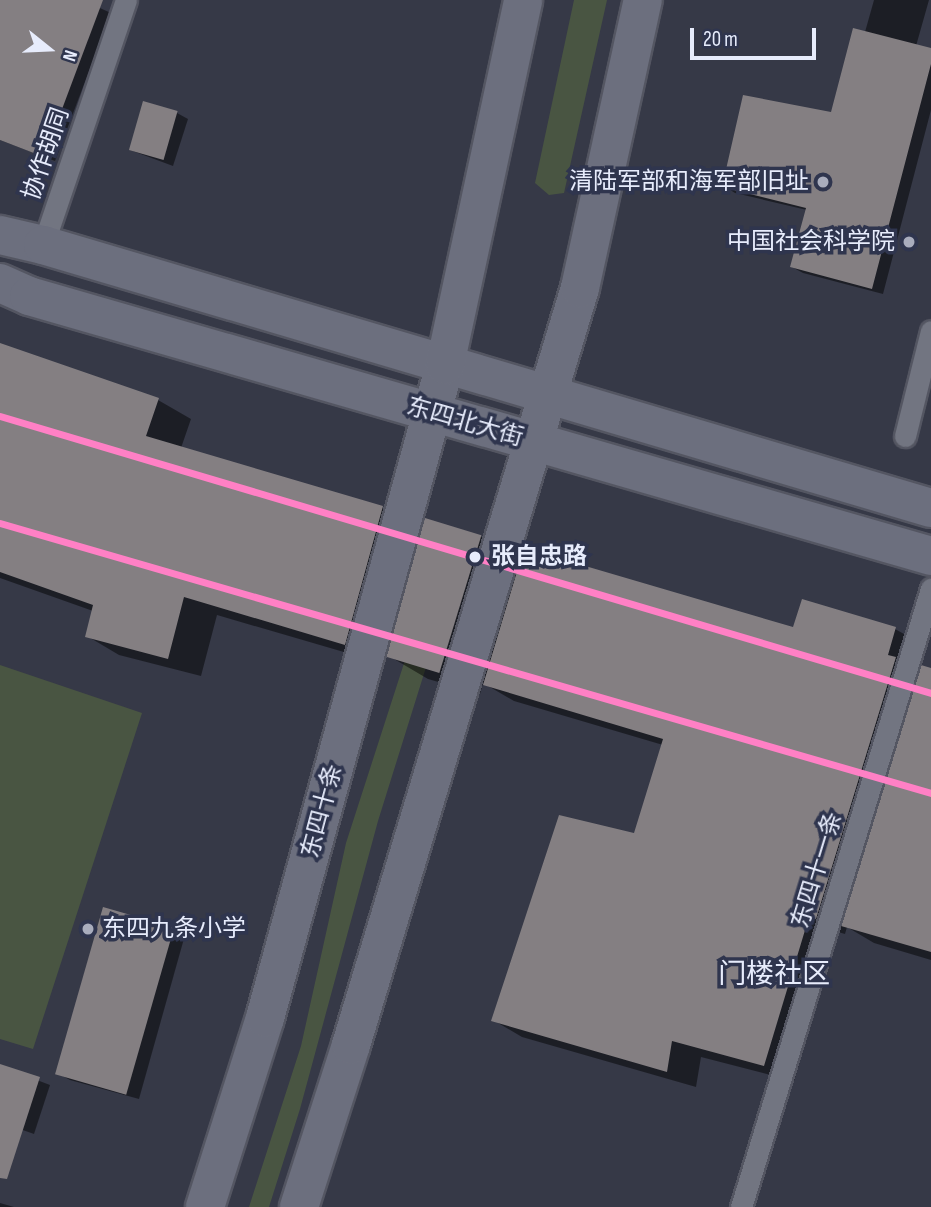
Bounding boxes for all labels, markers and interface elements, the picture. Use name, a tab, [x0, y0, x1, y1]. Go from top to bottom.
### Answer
north arrow	[14, 14, 84, 84]
scale bar	[693, 14, 819, 58]
text: 20 m	[703, 27, 738, 52]
text: N	[57, 47, 82, 64]
street label: 协作胡同	[17, 104, 75, 204]
place label: 清陆军部和海军部旧址	[569, 168, 809, 196]
marker: 清陆军部和海军部旧址	[815, 174, 831, 190]
place label: 中国社会科学院	[727, 228, 895, 256]
marker: 中国社会科学院	[901, 234, 917, 250]
street label: 东四北大街	[403, 392, 527, 452]
place label: 张自忠路	[491, 543, 587, 571]
marker: 张自忠路	[465, 547, 485, 567]
street label: 东四十条	[296, 761, 348, 861]
street label: 东四十一条	[786, 808, 848, 932]
place label: 东四九条小学	[102, 915, 246, 943]
marker: 东四九条小学	[80, 921, 96, 937]
district label: 门楼社区	[718, 958, 830, 992]

